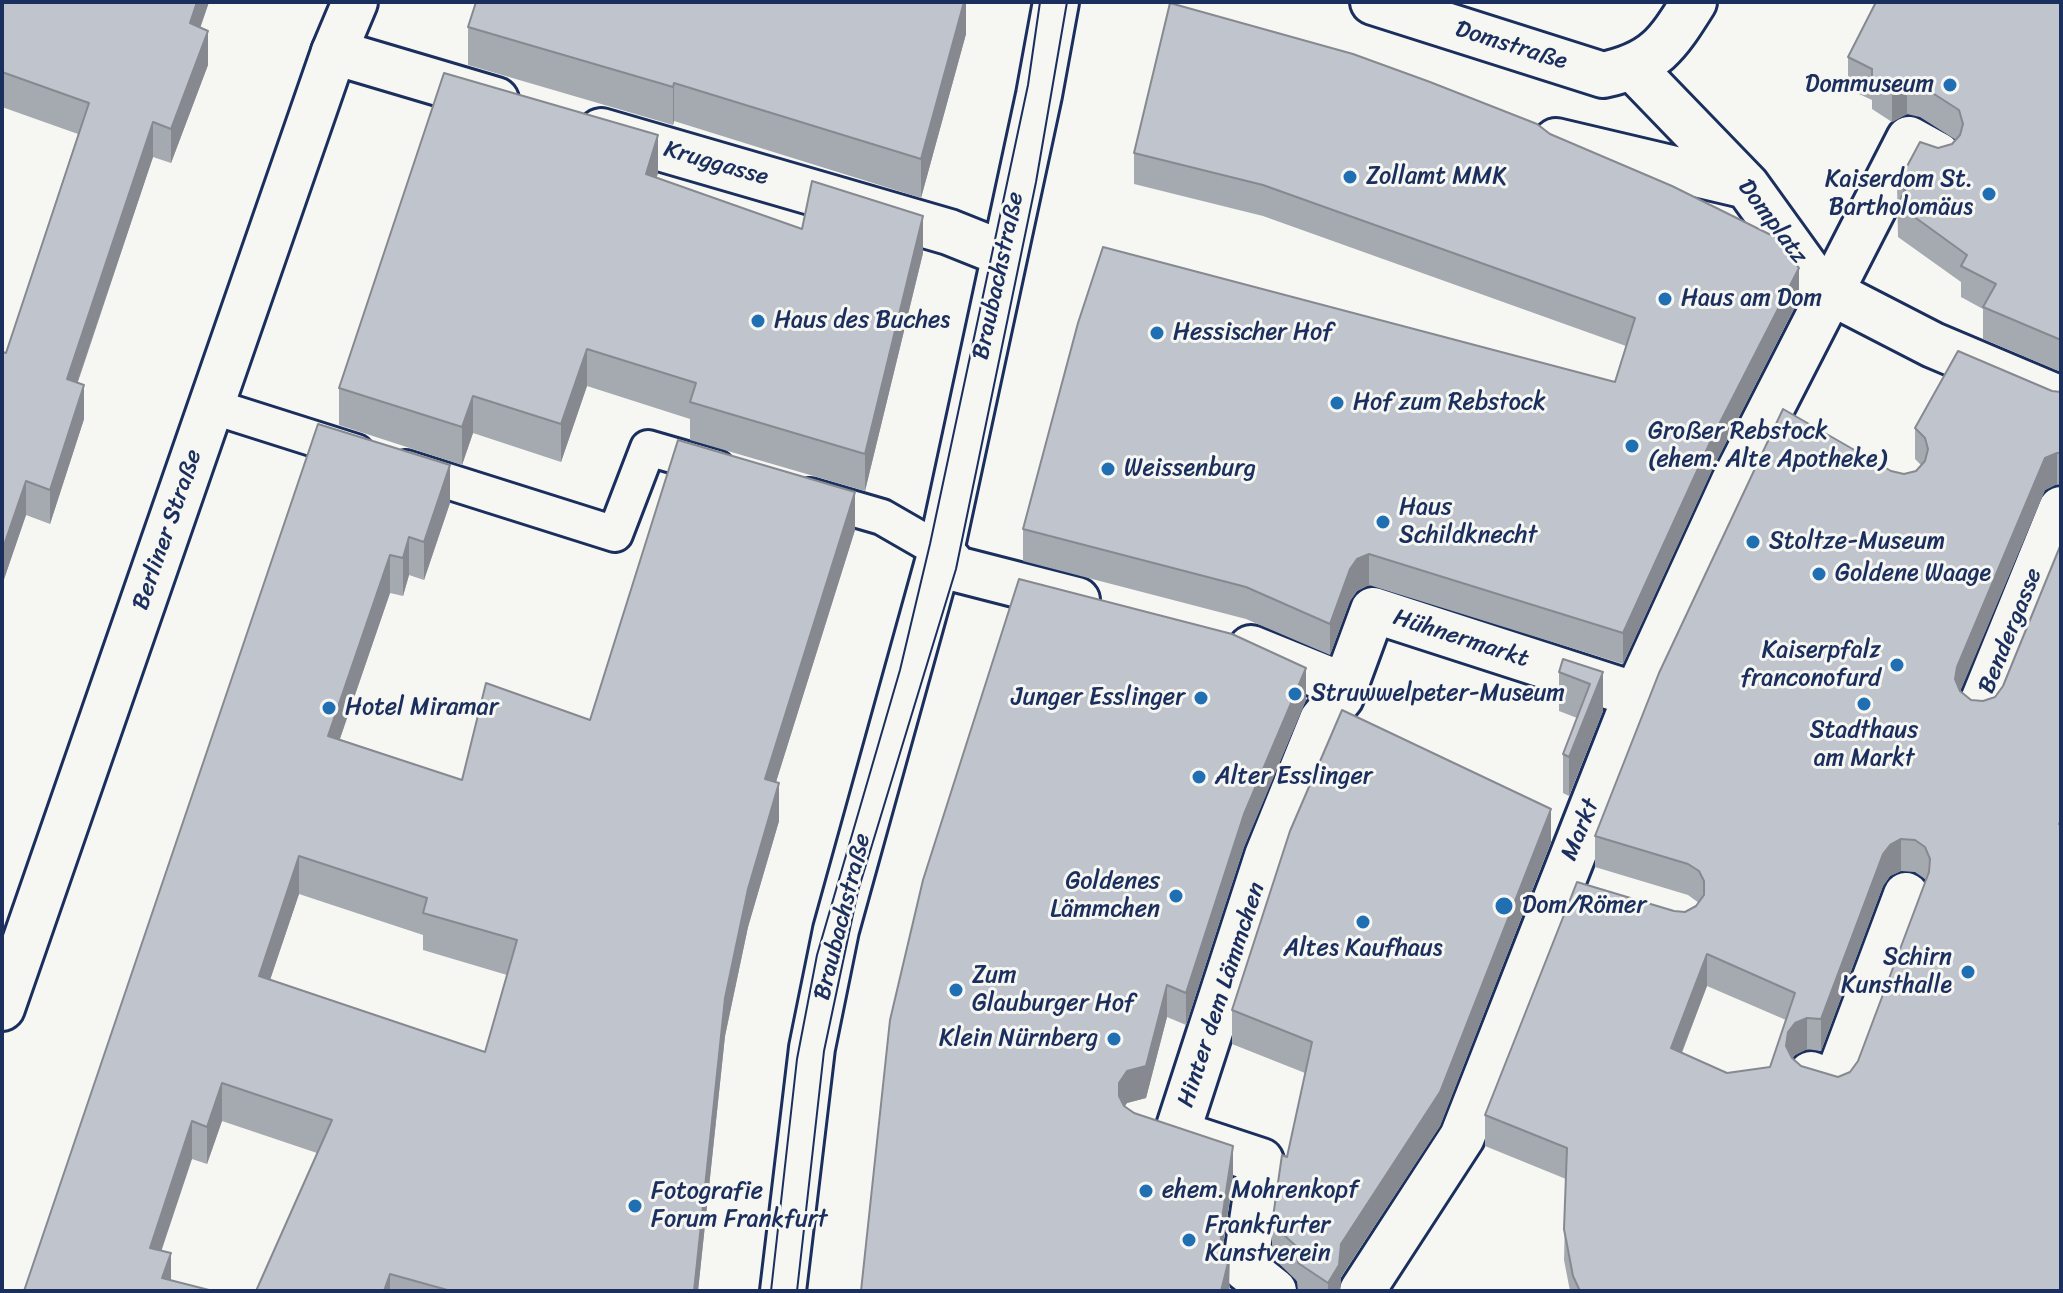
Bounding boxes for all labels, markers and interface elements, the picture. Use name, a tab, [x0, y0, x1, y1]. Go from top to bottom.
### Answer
street label: Domstraße	[1451, 15, 1571, 77]
place label: Dommuseum	[1805, 71, 1934, 99]
marker: Dommuseum	[1941, 76, 1959, 94]
street label: Kruggasse	[660, 135, 772, 193]
place label: Zollamt MMK	[1366, 163, 1507, 191]
place label: Kaiserdom St. Bartholomäus	[1825, 166, 1973, 222]
marker: Zollamt MMK	[1341, 168, 1359, 186]
street label: Domplatz	[1731, 174, 1813, 270]
marker: Kaiserdom St. Bartholomäus	[1980, 185, 1998, 203]
street label: Braubachstraße	[967, 189, 1031, 363]
place label: Haus am Dom	[1681, 285, 1822, 313]
marker: Haus am Dom	[1656, 290, 1674, 308]
place label: Haus des Buches	[774, 307, 950, 335]
marker: Haus des Buches	[749, 312, 767, 330]
place label: Hessischer Hof	[1173, 319, 1333, 347]
marker: Hessischer Hof	[1148, 324, 1166, 342]
place label: Hof zum Rebstock	[1353, 389, 1546, 417]
marker: Hof zum Rebstock	[1328, 394, 1346, 412]
place label: Großer Rebstock (ehem. Alte Apotheke)	[1648, 418, 1886, 474]
marker: Großer Rebstock (ehem. Alte Apotheke)	[1623, 437, 1641, 455]
street label: Berliner Straße	[127, 446, 209, 614]
place label: Weissenburg	[1124, 455, 1256, 483]
marker: Weissenburg	[1099, 460, 1117, 478]
place label: Haus Schildknecht	[1399, 494, 1537, 550]
marker: Haus Schildknecht	[1374, 513, 1392, 531]
place label: Stoltze-Museum	[1769, 528, 1945, 556]
marker: Stoltze-Museum	[1744, 533, 1762, 551]
place label: Goldene Waage	[1835, 560, 1991, 588]
street label: Bendergasse	[1973, 564, 2049, 698]
marker: Goldene Waage	[1810, 565, 1828, 583]
street label: Hühnermarkt	[1389, 604, 1533, 674]
place label: Kaiserpfalz franconofurd	[1741, 637, 1881, 693]
marker: Kaiserpfalz franconofurd	[1888, 656, 1906, 674]
place label: Struwwelpeter-Museum	[1311, 680, 1565, 708]
place label: Junger Esslinger	[1011, 684, 1185, 712]
marker: Struwwelpeter-Museum	[1286, 685, 1304, 703]
marker: Junger Esslinger	[1192, 689, 1210, 707]
place label: Hotel Miramar	[345, 694, 499, 722]
marker: Stadthaus am Markt	[1855, 695, 1873, 713]
marker: Hotel Miramar	[320, 699, 338, 717]
place label: Stadthaus am Markt	[1810, 717, 1918, 773]
place label: Alter Esslinger	[1215, 763, 1373, 791]
marker: Alter Esslinger	[1190, 768, 1208, 786]
street label: Markt	[1556, 795, 1606, 865]
street label: Braubachstraße	[808, 831, 878, 1003]
place label: Goldenes Lämmchen	[1050, 868, 1160, 924]
street label: Hinter dem Lämmchen	[1172, 879, 1272, 1111]
marker: Goldenes Lämmchen	[1167, 887, 1185, 905]
place label: Dom/Römer	[1522, 892, 1646, 920]
marker: Dom/Römer	[1493, 895, 1515, 917]
marker: Altes Kaufhaus	[1354, 913, 1372, 931]
place label: Altes Kaufhaus	[1284, 935, 1442, 963]
place label: Schirn Kunsthalle	[1841, 944, 1952, 1000]
place label: Zum Glauburger Hof	[972, 962, 1135, 1018]
marker: Schirn Kunsthalle	[1959, 963, 1977, 981]
marker: Zum Glauburger Hof	[947, 981, 965, 999]
place label: Klein Nürnberg	[939, 1025, 1098, 1053]
marker: Klein Nürnberg	[1105, 1030, 1123, 1048]
place label: ehem. Mohrenkopf	[1162, 1177, 1358, 1205]
place label: Fotografie Forum Frankfurt	[651, 1178, 827, 1234]
marker: ehem. Mohrenkopf	[1137, 1182, 1155, 1200]
marker: Fotografie Forum Frankfurt	[626, 1197, 644, 1215]
place label: Frankfurter Kunstverein	[1205, 1212, 1331, 1268]
marker: Frankfurter Kunstverein	[1180, 1231, 1198, 1249]

